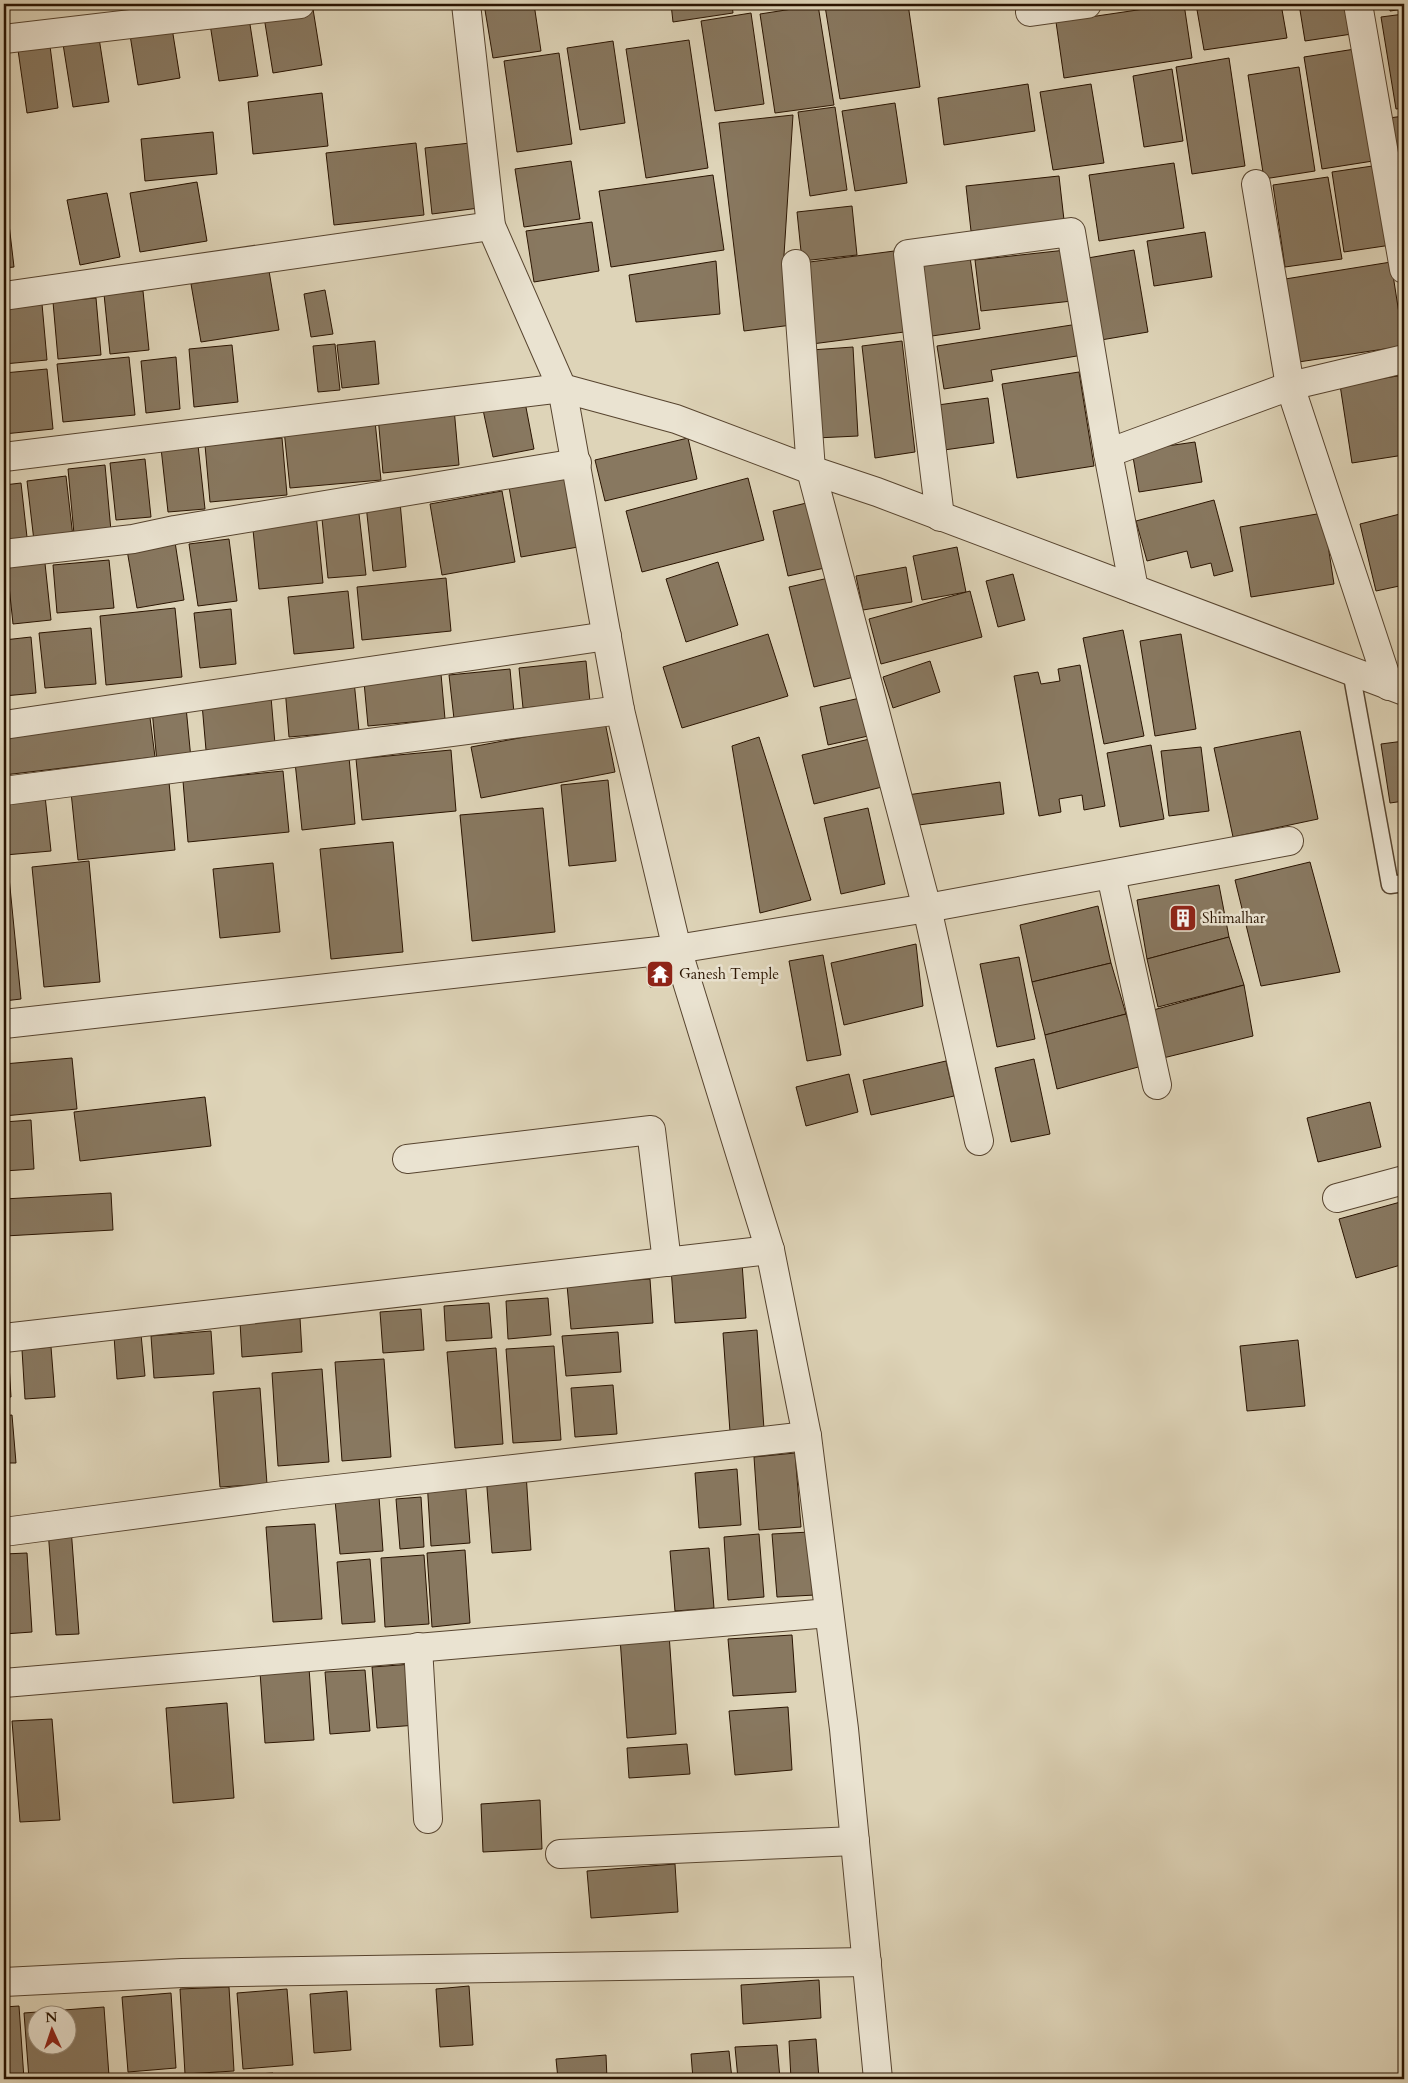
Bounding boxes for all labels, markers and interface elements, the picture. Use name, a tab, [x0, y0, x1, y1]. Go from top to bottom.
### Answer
building icon: Shimalhar	[1168, 903, 1198, 933]
place label: Shimalhar	[1202, 908, 1266, 928]
temple icon: Ganesh Temple	[645, 959, 675, 989]
place label: Ganesh Temple	[679, 964, 779, 984]
north arrow	[28, 2006, 78, 2056]
text: N	[45, 2008, 58, 2027]

